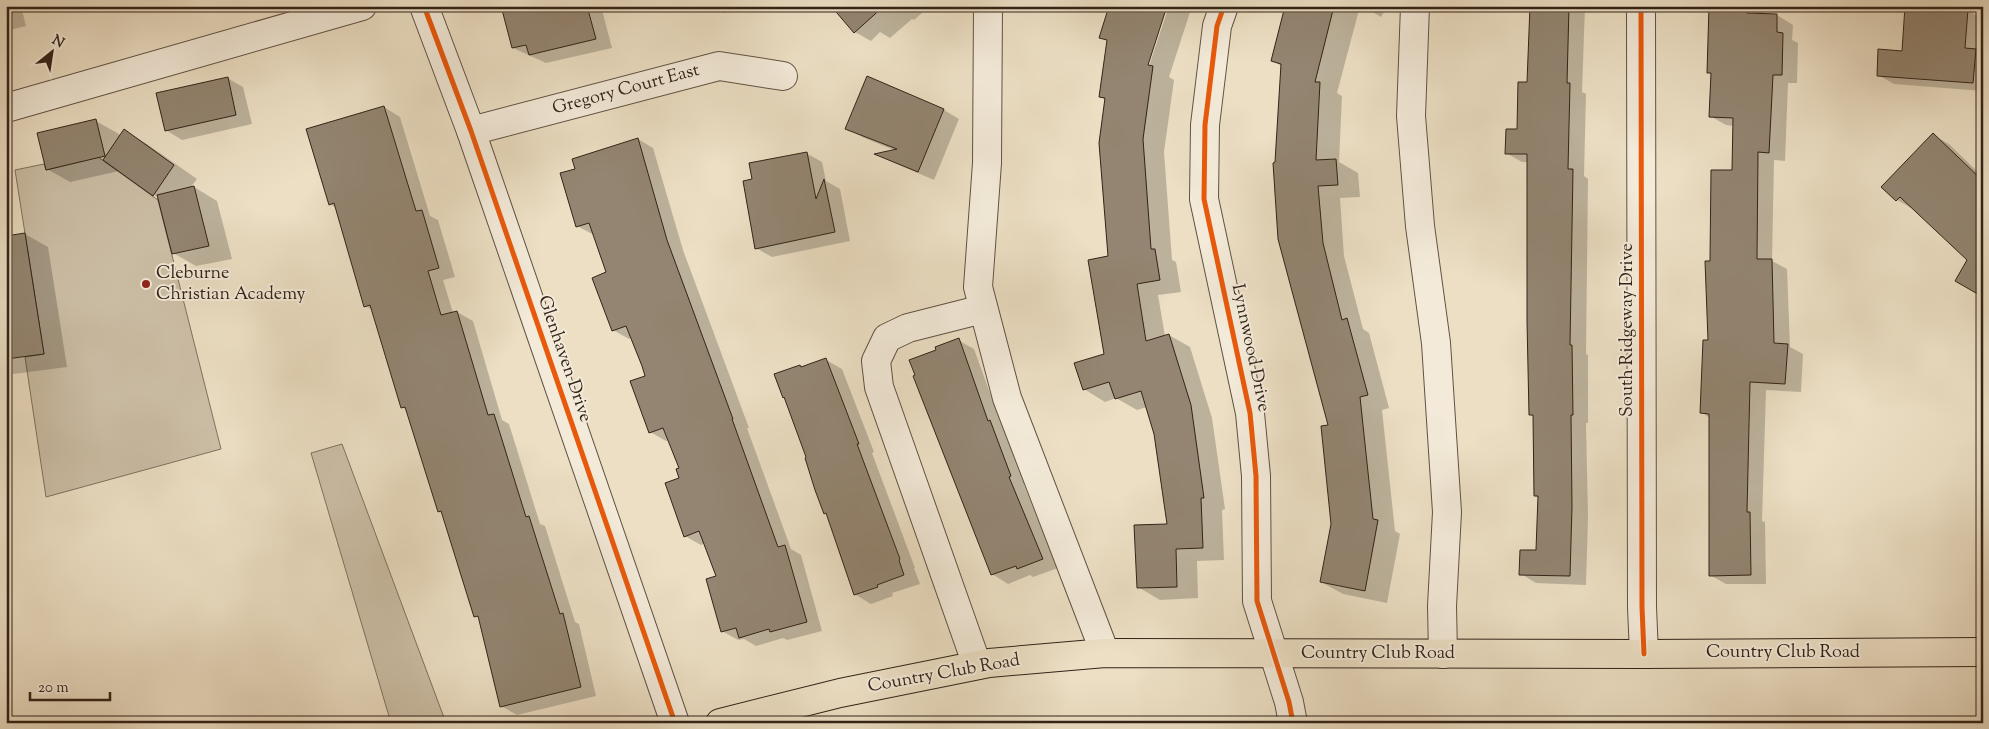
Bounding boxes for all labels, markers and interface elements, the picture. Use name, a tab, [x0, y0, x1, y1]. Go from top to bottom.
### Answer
north arrow	[28, 28, 78, 78]
text: N	[48, 31, 67, 54]
street label: Gregory Court East	[550, 58, 702, 122]
street label: South Ridgeway Drive	[1615, 243, 1641, 417]
place label: Cleburne Christian Academy	[156, 261, 306, 308]
marker: Cleburne Christian Academy	[140, 278, 152, 290]
street label: Lynnwood Drive	[1224, 282, 1276, 414]
street label: Glenhaven Drive	[530, 292, 598, 426]
street label: Country Club Road	[1706, 640, 1860, 666]
street label: Country Club Road	[1301, 641, 1455, 667]
street label: Country Club Road	[866, 648, 1022, 700]
scale bar	[30, 669, 110, 701]
text: 20 m	[38, 678, 69, 699]

